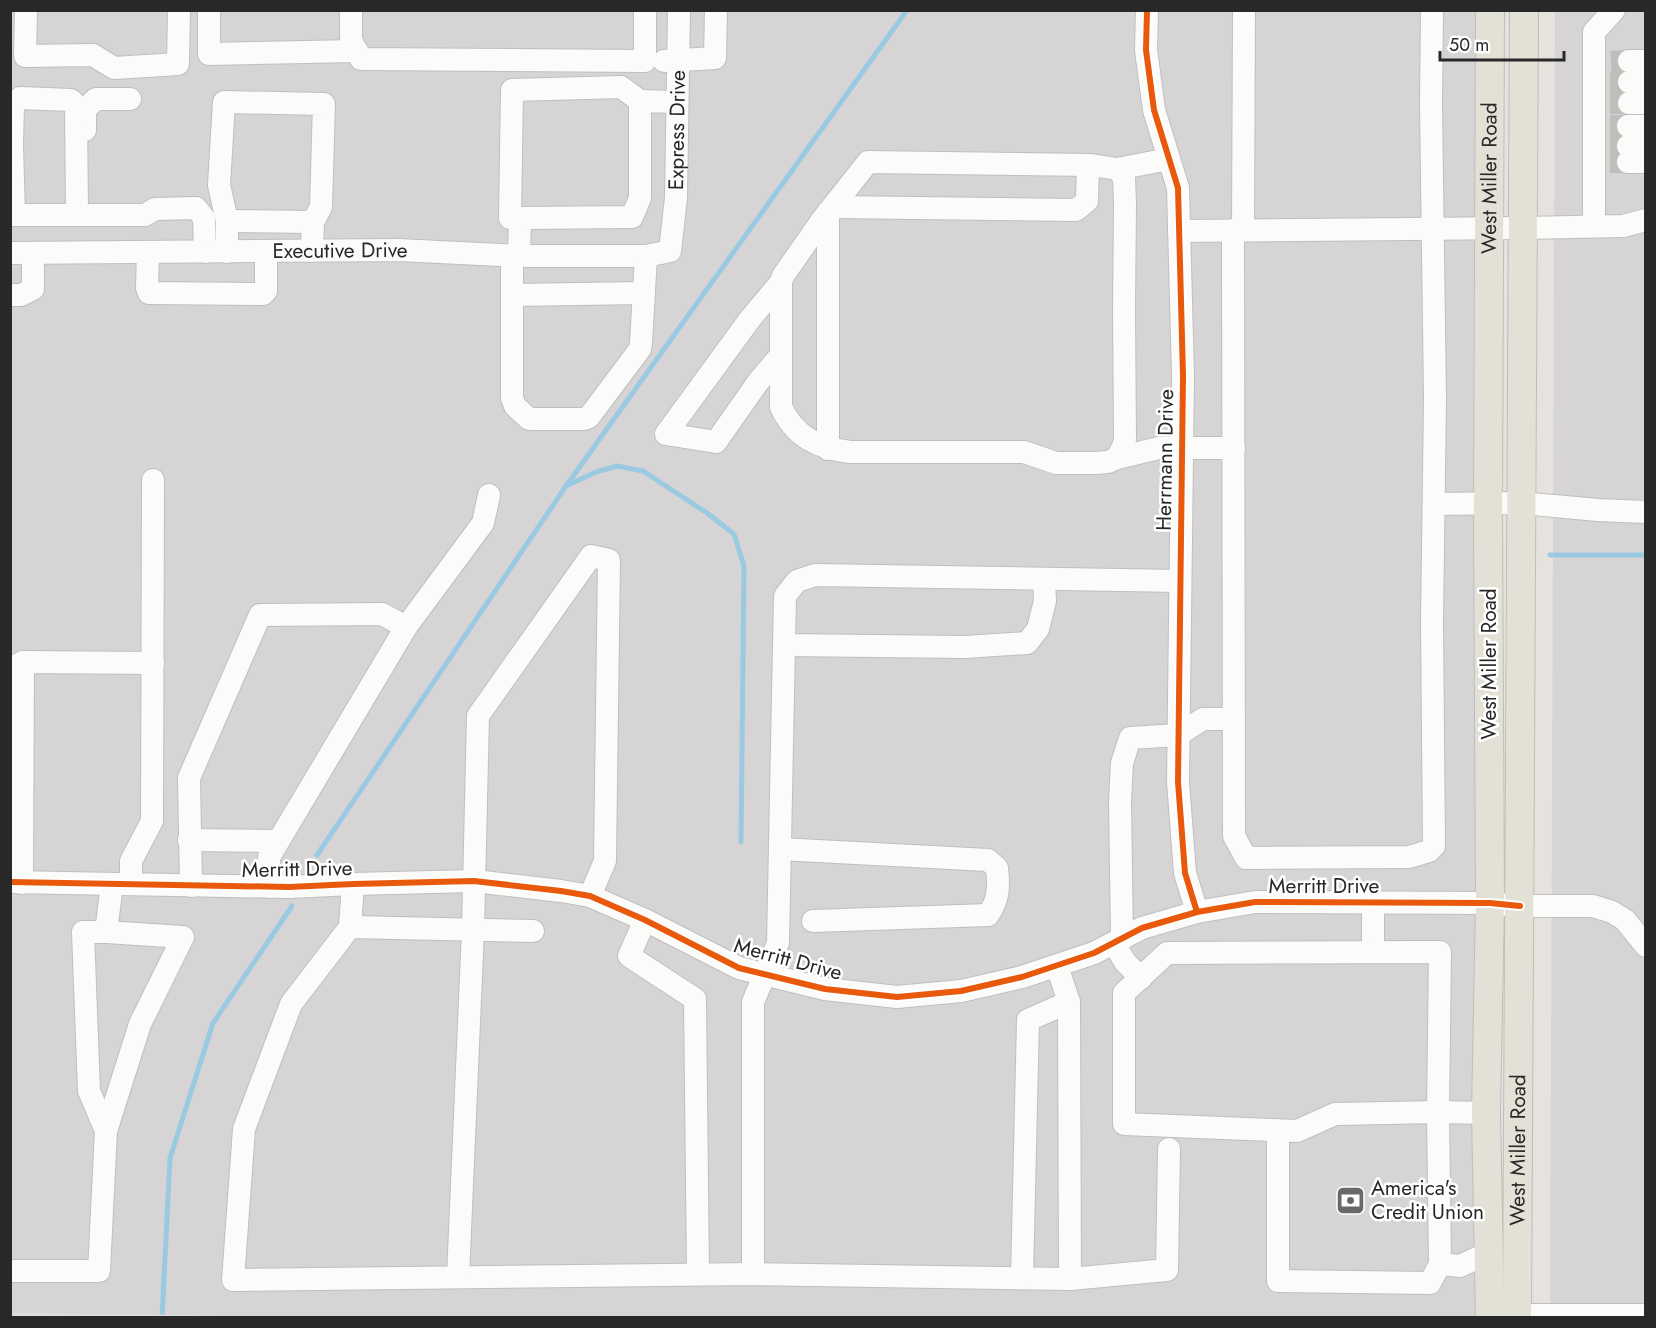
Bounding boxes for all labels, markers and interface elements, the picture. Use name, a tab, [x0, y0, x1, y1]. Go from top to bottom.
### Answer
scale bar	[1440, 24, 1564, 62]
text: 50 m	[1449, 32, 1489, 58]
street label: Express Drive	[661, 70, 693, 190]
street label: West Miller Road	[1474, 102, 1505, 254]
street label: Executive Drive	[272, 235, 409, 266]
street label: Herrmann Drive	[1149, 389, 1181, 531]
street label: West Miller Road	[1474, 588, 1504, 740]
street label: Merritt Drive	[241, 853, 353, 885]
street label: Merritt Drive	[1269, 871, 1380, 901]
street label: Merritt Drive	[731, 930, 846, 988]
street label: West Miller Road	[1502, 1074, 1533, 1226]
place label: America's Credit Union	[1371, 1173, 1484, 1227]
bank icon: America's Credit Union	[1334, 1184, 1366, 1216]

